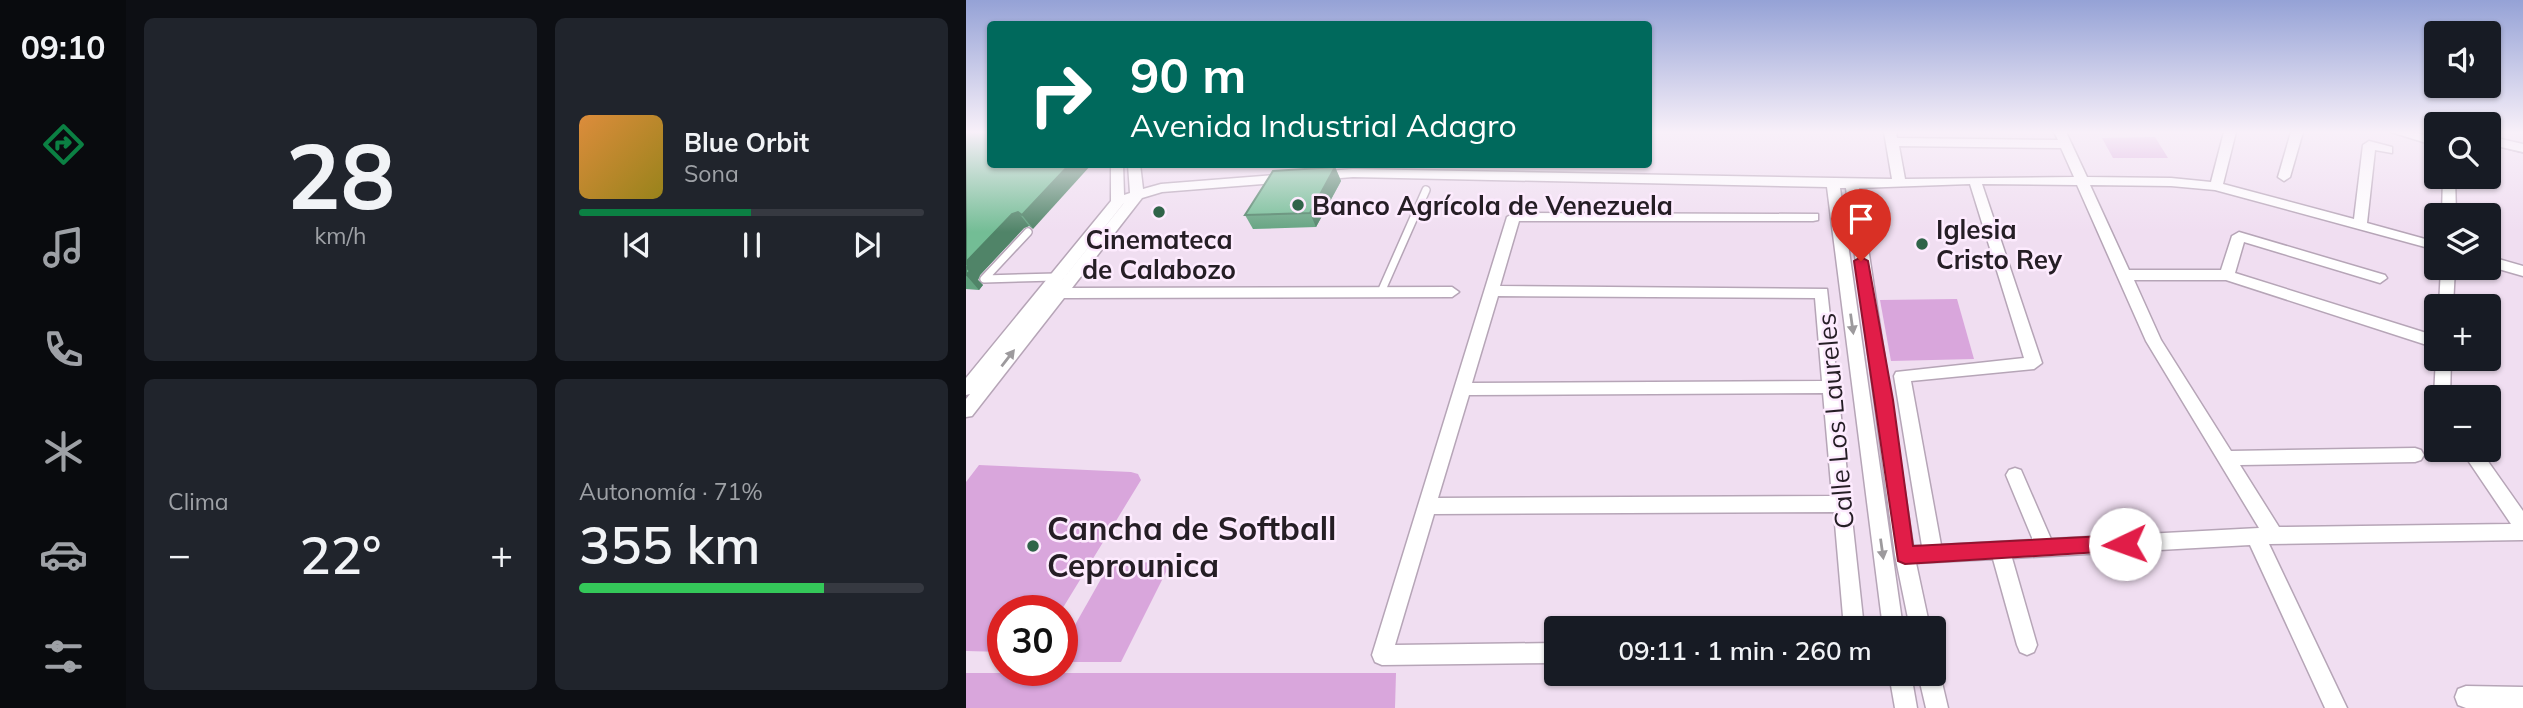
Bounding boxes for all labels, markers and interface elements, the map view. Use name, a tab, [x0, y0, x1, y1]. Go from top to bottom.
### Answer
map controls	[2424, 21, 2501, 462]
button: sound	[2424, 21, 2501, 98]
text: 09:10	[21, 27, 105, 67]
text: 90 m	[1130, 44, 1246, 105]
icon: right	[1015, 49, 1106, 140]
text: Avenida Industrial Adagro	[1130, 105, 1517, 145]
button: search	[2424, 112, 2501, 189]
text: 28	[286, 118, 395, 232]
icon: directions	[39, 120, 88, 169]
text: Blue Orbit	[684, 126, 809, 159]
text: Sona	[684, 159, 739, 188]
place label: Banco Agrícola de Venezuela	[1312, 189, 1673, 222]
pin	[1831, 189, 1891, 261]
marker: Banco Agrícola de Venezuela	[1290, 197, 1306, 213]
icon: arrive	[1842, 200, 1880, 238]
button: layers	[2424, 203, 2501, 280]
marker: Cinemateca de Calabozo	[1151, 204, 1167, 220]
place label: Iglesia Cristo Rey	[1936, 213, 2063, 276]
text: km/h	[314, 221, 367, 250]
icon: music	[39, 223, 88, 272]
place label: Cinemateca de Calabozo	[1082, 223, 1236, 286]
icon: previous	[618, 226, 656, 264]
icon: pause	[733, 226, 771, 264]
icon: next	[848, 226, 886, 264]
marker: Iglesia Cristo Rey	[1914, 236, 1930, 252]
button: +	[2424, 294, 2501, 371]
street label: Calle Los Laureles	[1809, 312, 1861, 530]
one-way arrow	[1846, 313, 1857, 335]
icon: phone	[39, 325, 88, 374]
one-way arrow	[1001, 349, 1016, 367]
button: −	[2424, 385, 2501, 462]
icon: climate	[39, 427, 88, 476]
text: Autonomía · 71%	[579, 477, 763, 506]
text: Clima	[168, 487, 229, 516]
position arrow	[2088, 507, 2162, 581]
place label: Cancha de Softball Ceprounica	[1047, 508, 1336, 585]
text: 355 km	[579, 512, 760, 577]
text: 22°	[300, 522, 381, 587]
icon: car	[39, 530, 88, 579]
text: −	[168, 530, 191, 578]
text: +	[490, 530, 513, 578]
marker: Cancha de Softball Ceprounica	[1025, 538, 1041, 554]
one-way arrow	[1877, 538, 1888, 560]
speed limit sign: 30	[987, 595, 1078, 686]
icon: filters	[39, 632, 88, 681]
text: 09:11 · 1 min · 260 m	[1618, 634, 1872, 667]

